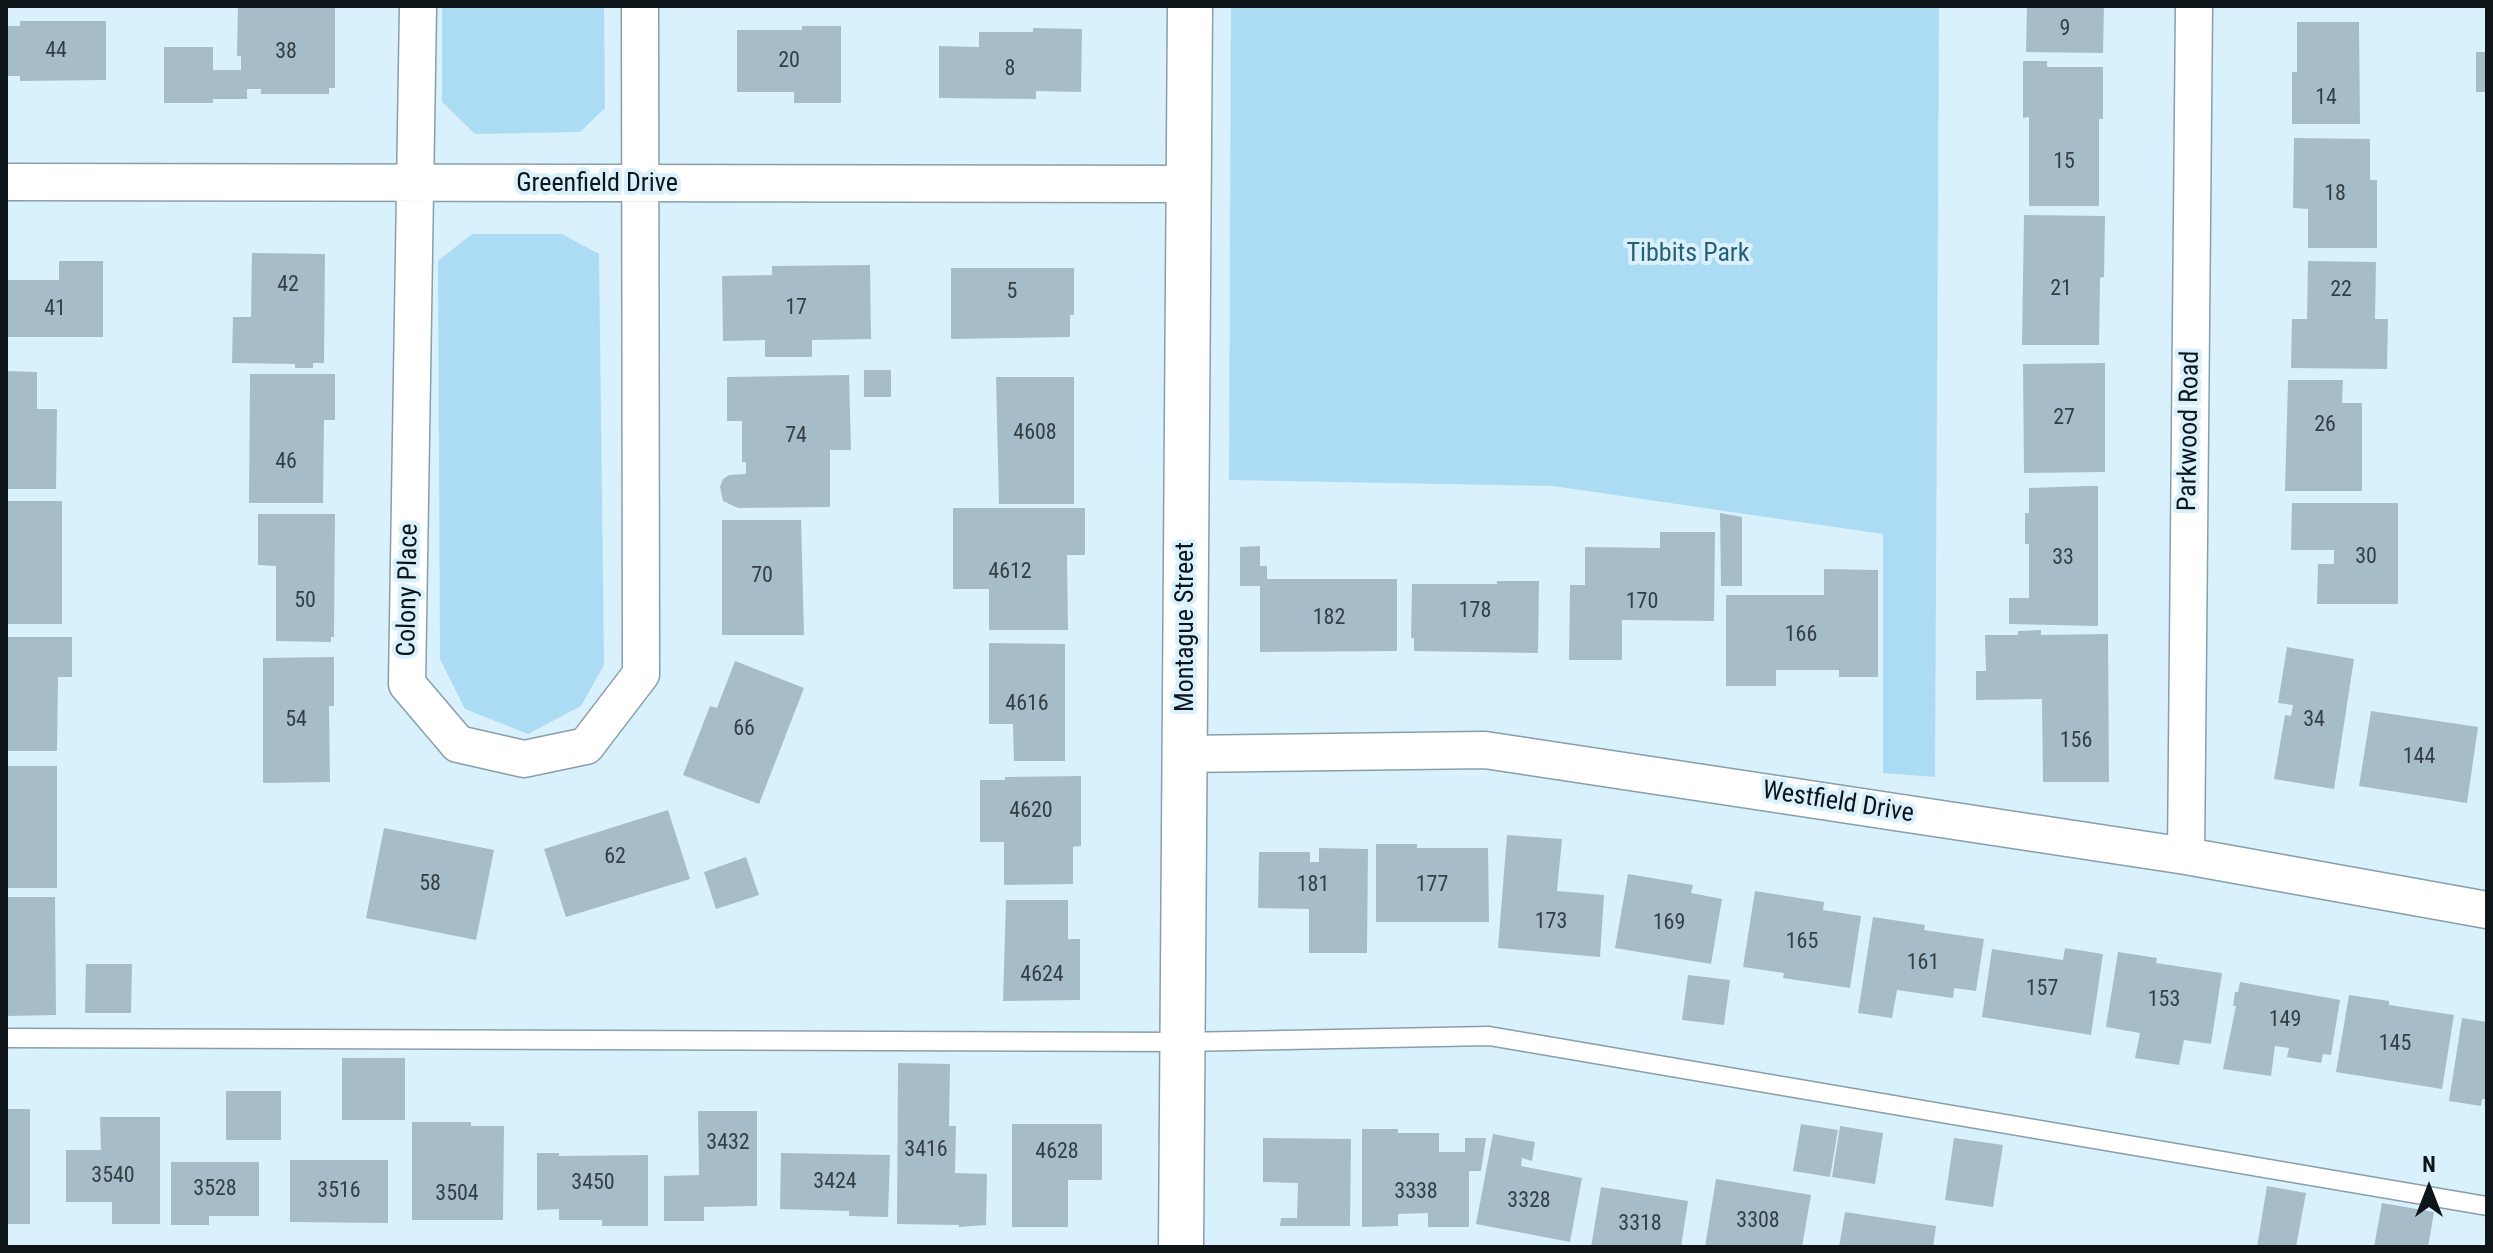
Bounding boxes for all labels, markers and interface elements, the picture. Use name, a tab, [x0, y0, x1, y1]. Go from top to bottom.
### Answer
house number: 9	[2060, 16, 2070, 42]
house number: 44	[45, 38, 67, 64]
house number: 38	[275, 39, 297, 65]
house number: 20	[778, 48, 800, 74]
house number: 8	[1005, 56, 1015, 82]
house number: 14	[2315, 85, 2337, 111]
house number: 15	[2053, 149, 2075, 175]
street label: Greenfield Drive	[516, 168, 678, 200]
house number: 18	[2324, 181, 2346, 207]
park label: Tibbits Park	[1627, 238, 1749, 270]
house number: 42	[277, 272, 299, 298]
house number: 21	[2050, 276, 2072, 302]
house number: 22	[2330, 277, 2352, 303]
house number: 5	[1007, 279, 1017, 305]
house number: 17	[785, 295, 807, 321]
house number: 41	[44, 296, 66, 322]
street label: Parkwood Road	[2173, 351, 2207, 511]
house number: 27	[2053, 405, 2075, 431]
house number: 26	[2314, 412, 2336, 438]
house number: 4608	[1013, 420, 1057, 446]
house number: 74	[785, 423, 807, 449]
house number: 46	[275, 449, 297, 475]
street label: Colony Place	[392, 523, 426, 657]
street label: Montague Street	[1170, 542, 1202, 712]
house number: 30	[2355, 544, 2377, 570]
house number: 33	[2052, 545, 2074, 571]
house number: 4612	[988, 559, 1032, 585]
house number: 70	[751, 563, 773, 589]
house number: 50	[294, 588, 316, 614]
house number: 170	[1626, 589, 1658, 615]
house number: 178	[1459, 598, 1491, 624]
house number: 182	[1313, 605, 1345, 631]
house number: 166	[1785, 622, 1817, 648]
house number: 4616	[1005, 691, 1049, 717]
house number: 54	[285, 707, 307, 733]
house number: 34	[2303, 707, 2325, 733]
house number: 66	[733, 716, 755, 742]
house number: 156	[2060, 728, 2092, 754]
house number: 144	[2403, 744, 2435, 770]
street label: Westfield Drive	[1760, 776, 1916, 830]
house number: 4620	[1009, 798, 1053, 824]
house number: 62	[604, 844, 626, 870]
house number: 58	[419, 871, 441, 897]
house number: 181	[1297, 872, 1329, 898]
house number: 177	[1416, 872, 1448, 898]
house number: 173	[1535, 909, 1567, 935]
house number: 169	[1653, 910, 1685, 936]
house number: 165	[1786, 929, 1818, 955]
house number: 161	[1907, 950, 1939, 976]
house number: 4624	[1020, 962, 1064, 988]
house number: 157	[2026, 976, 2058, 1002]
house number: 153	[2148, 987, 2180, 1013]
house number: 149	[2269, 1007, 2301, 1033]
house number: 145	[2379, 1031, 2411, 1057]
house number: 3432	[706, 1130, 750, 1156]
house number: 3416	[904, 1137, 948, 1163]
house number: 4628	[1035, 1139, 1079, 1165]
north arrow	[2389, 1149, 2469, 1229]
text: N	[2422, 1152, 2436, 1177]
house number: 3540	[91, 1163, 135, 1189]
house number: 3424	[813, 1169, 857, 1195]
house number: 3450	[571, 1170, 615, 1196]
house number: 3528	[193, 1176, 237, 1202]
house number: 3516	[317, 1178, 361, 1204]
house number: 3338	[1394, 1179, 1438, 1205]
house number: 3504	[435, 1181, 479, 1207]
house number: 3328	[1507, 1188, 1551, 1214]
house number: 3308	[1736, 1208, 1780, 1234]
house number: 3318	[1618, 1211, 1662, 1237]

